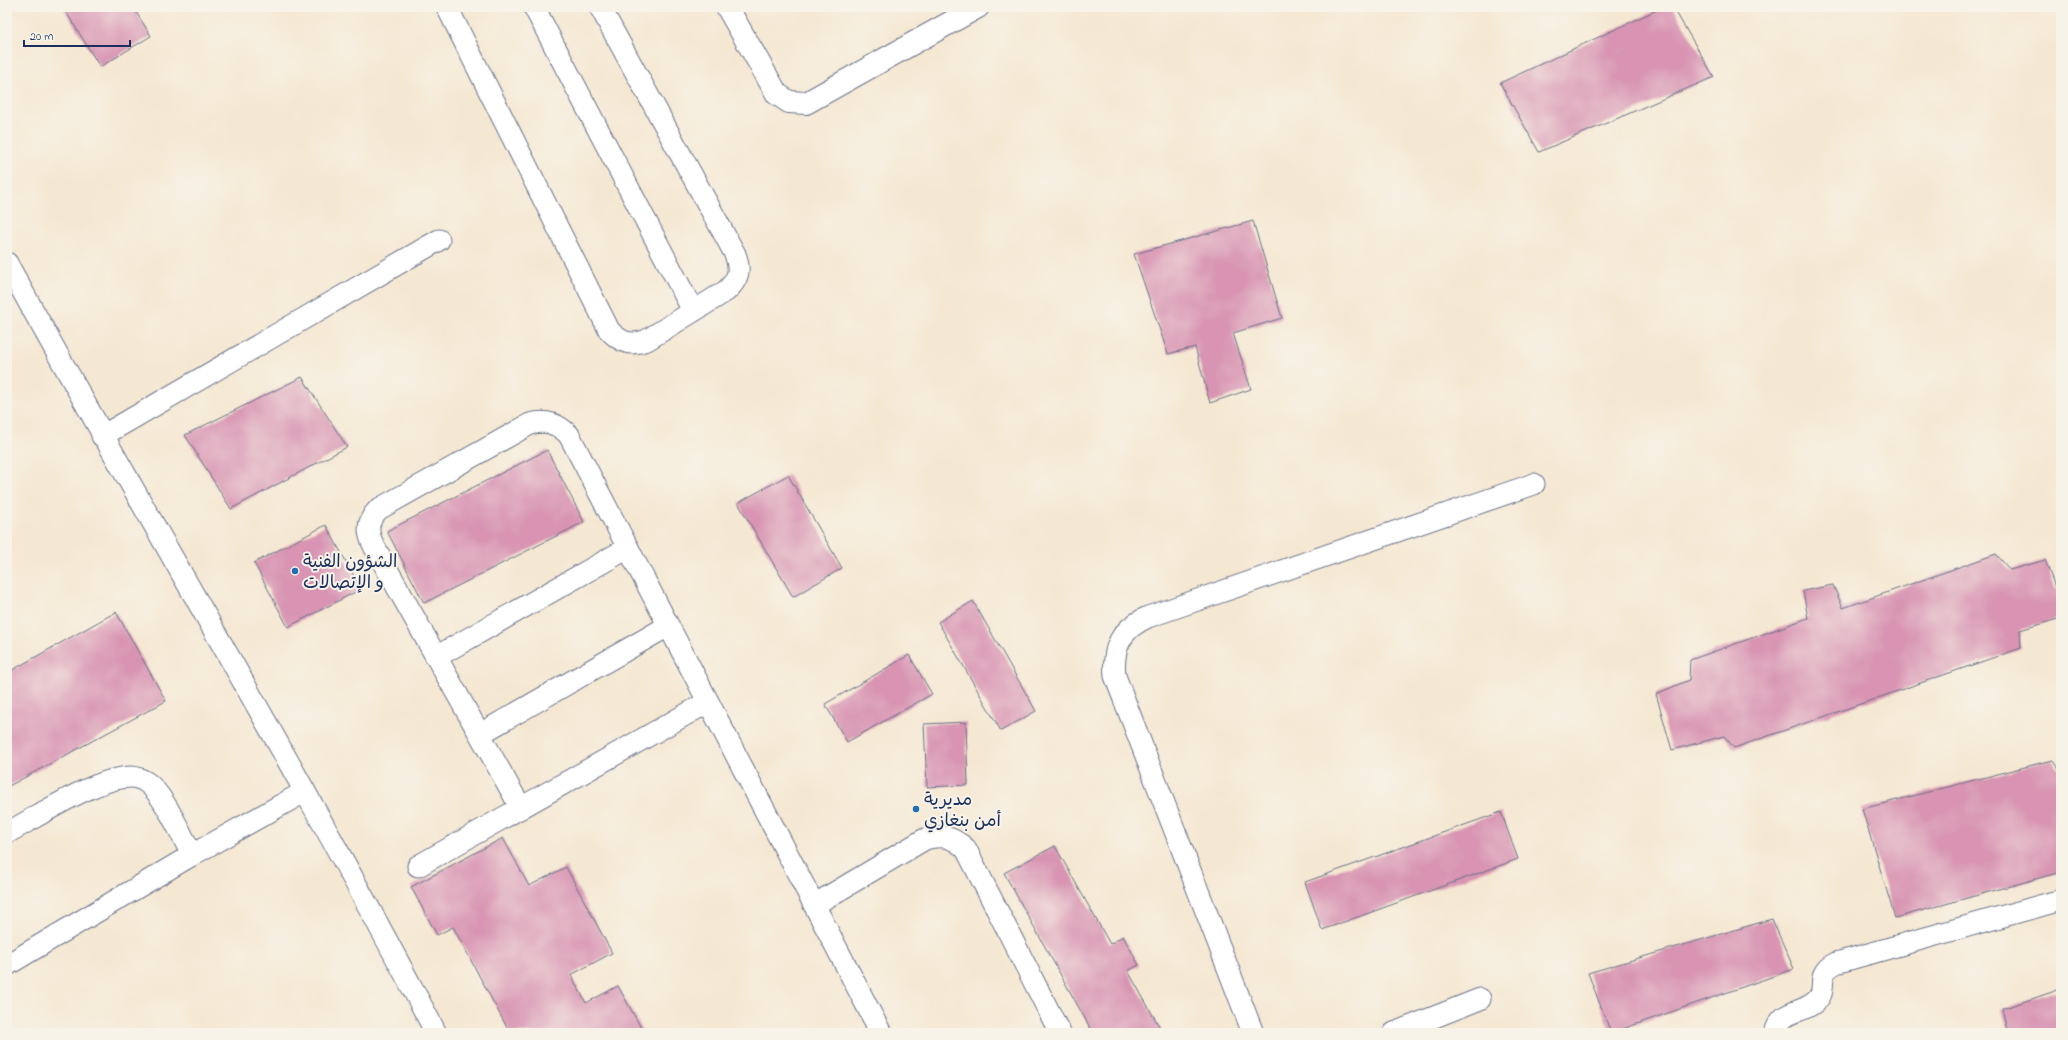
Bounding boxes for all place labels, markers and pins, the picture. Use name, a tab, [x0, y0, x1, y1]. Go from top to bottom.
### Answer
place label: الشؤون الفنية و الإتصالات	[303, 550, 397, 597]
marker: الشؤون الفنية و الإتصالات	[290, 566, 300, 576]
place label: مديرية أمن بنغازي	[924, 788, 1001, 835]
marker: مديرية أمن بنغازي	[911, 804, 921, 814]

